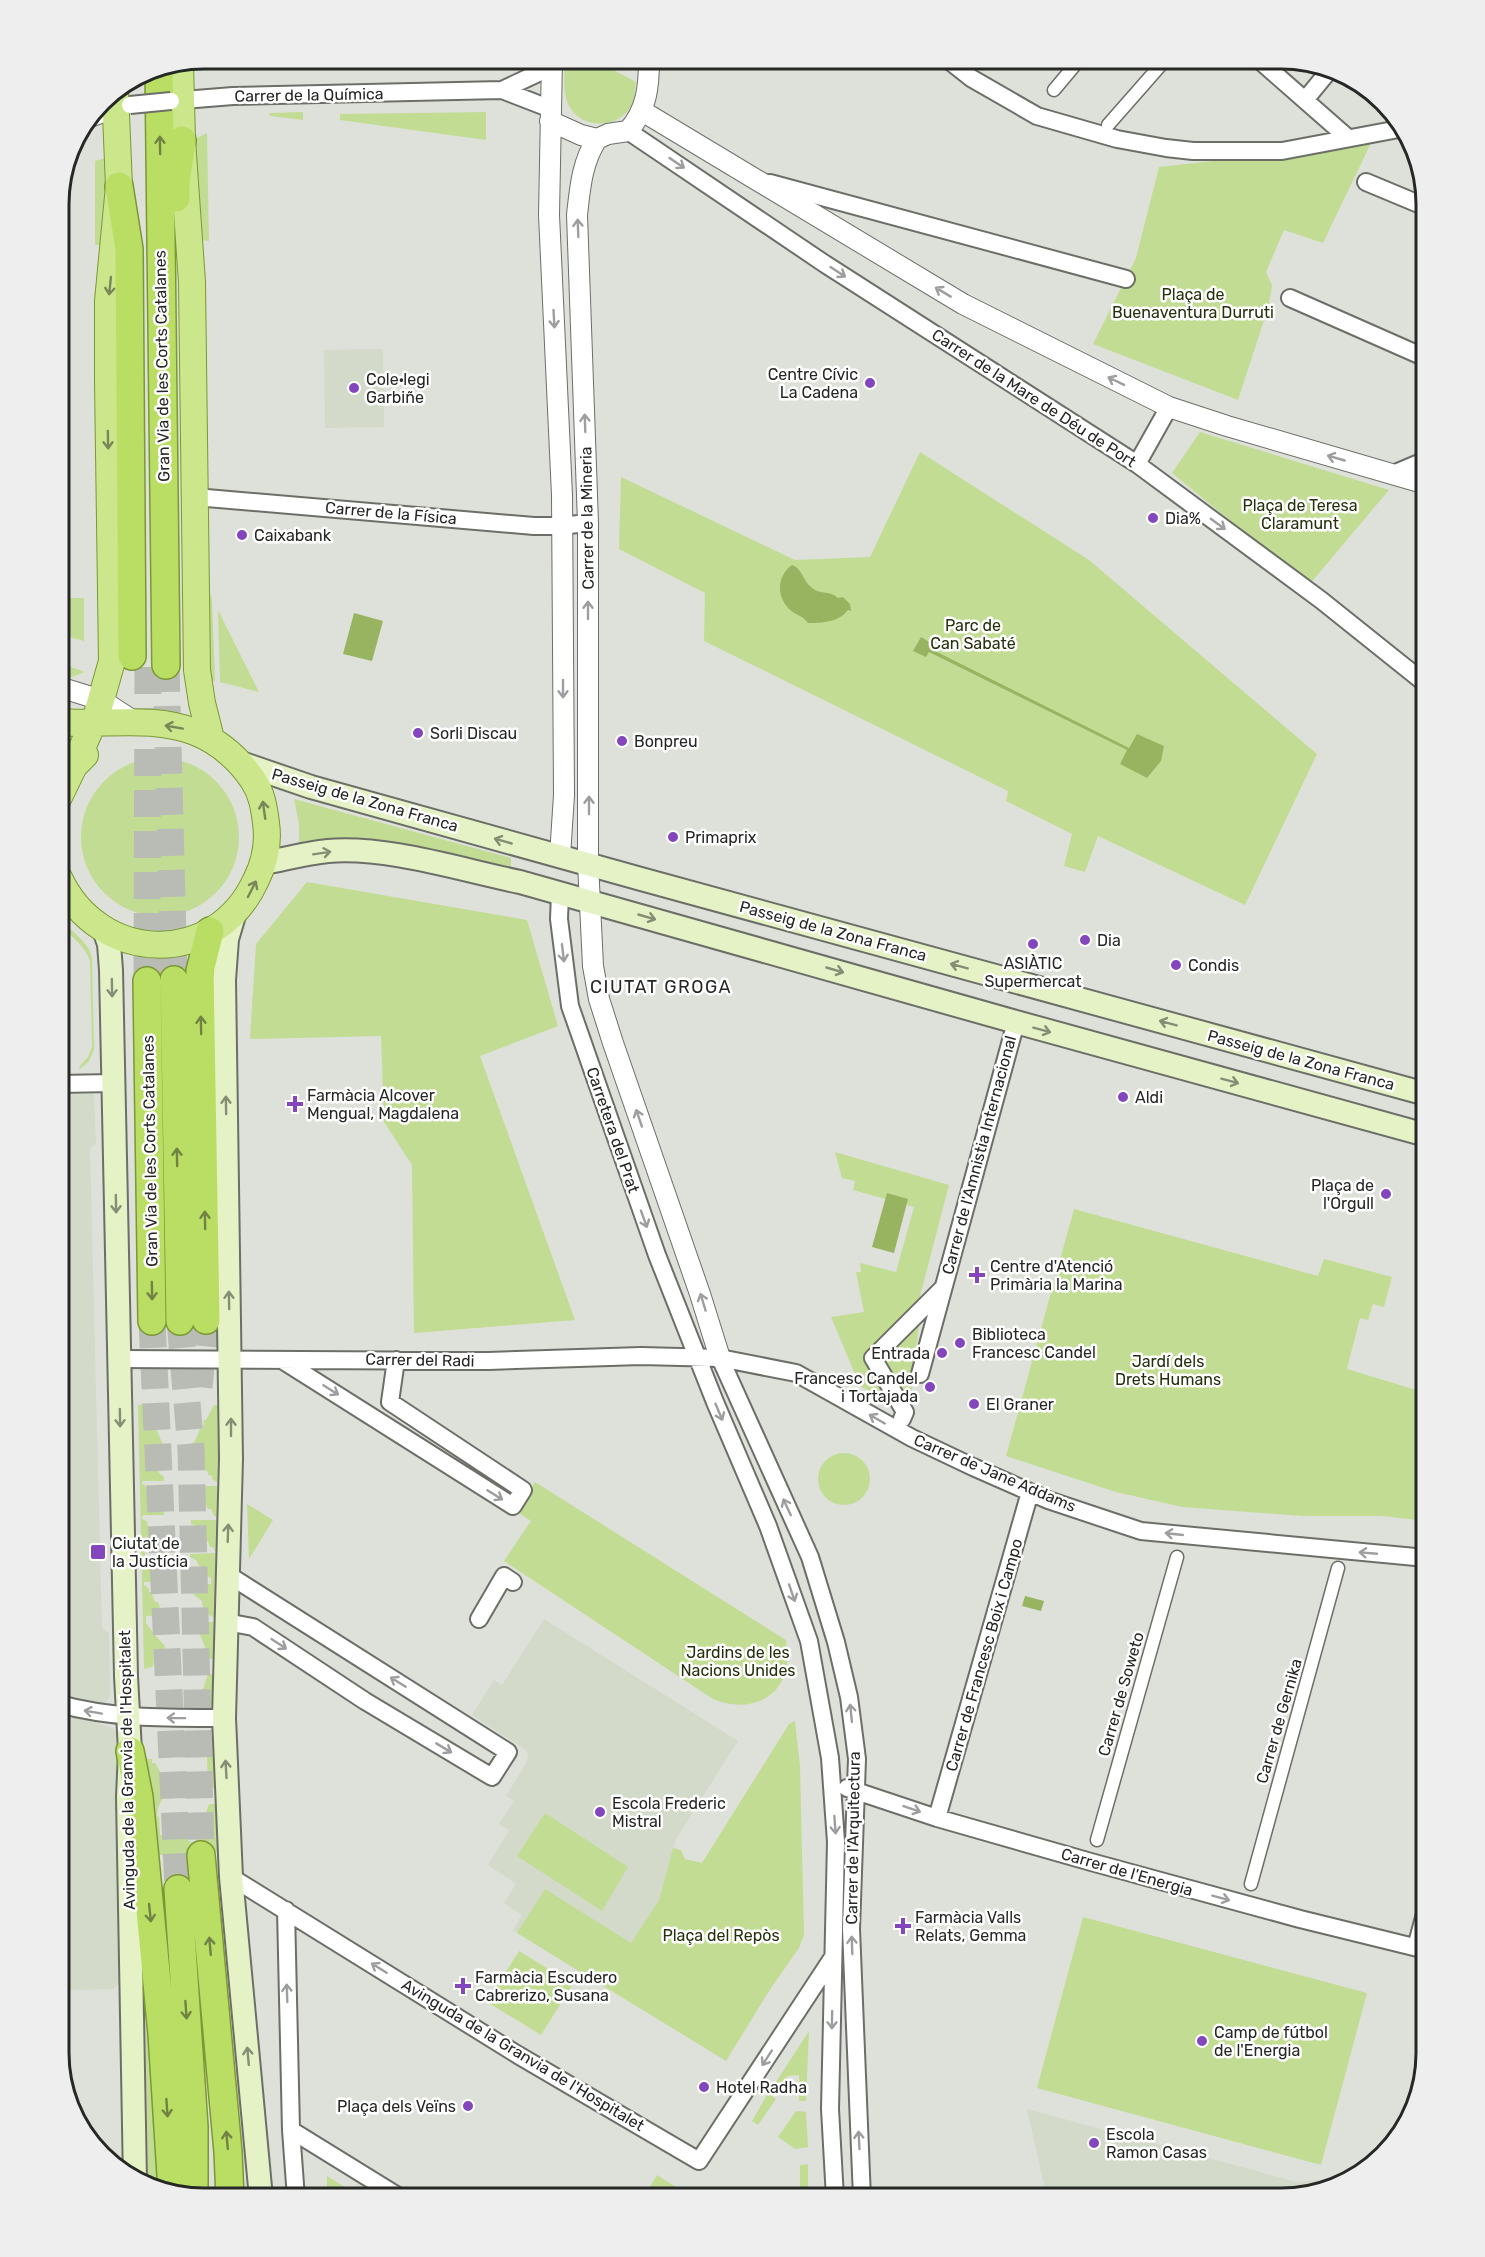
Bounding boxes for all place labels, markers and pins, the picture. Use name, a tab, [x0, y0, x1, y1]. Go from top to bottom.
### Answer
place label: Centre Cívic La Cadena	[768, 365, 858, 402]
place label: Cole·legi Garbiñe	[366, 370, 430, 407]
marker: Centre Cívic La Cadena	[863, 376, 877, 390]
marker: Cole·legi Garbiñe	[347, 381, 361, 395]
place label: Dia%	[1165, 509, 1201, 528]
marker: Dia%	[1146, 511, 1160, 525]
place label: Caixabank	[254, 526, 332, 545]
marker: Caixabank	[235, 528, 249, 542]
place label: Sorli Discau	[430, 724, 517, 743]
marker: Sorli Discau	[411, 726, 425, 740]
place label: Bonpreu	[634, 732, 698, 751]
marker: Bonpreu	[615, 734, 629, 748]
place label: Primaprix	[685, 828, 757, 847]
marker: Primaprix	[666, 830, 680, 844]
place label: Dia	[1097, 931, 1121, 950]
marker: Dia	[1078, 933, 1092, 947]
marker: ASIÀTIC Supermercat	[1026, 937, 1040, 951]
place label: ASIÀTIC Supermercat	[984, 954, 1082, 991]
place label: Condis	[1188, 956, 1239, 975]
marker: Condis	[1169, 958, 1183, 972]
place label: Farmàcia Alcover Mengual, Magdalena	[307, 1086, 459, 1123]
place label: Aldi	[1135, 1088, 1163, 1107]
marker: Aldi	[1116, 1090, 1130, 1104]
marker: Farmàcia Alcover Mengual, Magdalena	[288, 1097, 302, 1111]
place label: Plaça de l'Orgull	[1311, 1176, 1374, 1213]
marker: Plaça de l'Orgull	[1379, 1187, 1393, 1201]
place label: Centre d'Atenció Primària la Marina	[990, 1257, 1123, 1294]
marker: Centre d'Atenció Primària la Marina	[968, 1266, 986, 1284]
place label: Biblioteca Francesc Candel	[972, 1325, 1096, 1362]
marker: Biblioteca Francesc Candel	[953, 1336, 967, 1350]
place label: Entrada	[871, 1344, 930, 1363]
marker: Entrada	[935, 1346, 949, 1360]
place label: Francesc Candel i Tortajada	[794, 1369, 918, 1406]
marker: Francesc Candel i Tortajada	[923, 1380, 937, 1394]
place label: El Graner	[986, 1395, 1054, 1414]
marker: El Graner	[967, 1397, 981, 1411]
place label: Ciutat de la Justícia	[112, 1534, 188, 1571]
marker: Ciutat de la Justícia	[89, 1543, 107, 1561]
place label: Escola Frederic Mistral	[612, 1794, 726, 1831]
marker: Escola Frederic Mistral	[593, 1805, 607, 1819]
place label: Farmàcia Valls Relats, Gemma	[915, 1908, 1026, 1945]
marker: Farmàcia Valls Relats, Gemma	[896, 1919, 910, 1933]
place label: Farmàcia Escudero Cabrerizo, Susana	[475, 1968, 617, 2005]
marker: Farmàcia Escudero Cabrerizo, Susana	[456, 1979, 470, 1993]
place label: Camp de fútbol de l'Energia	[1214, 2023, 1328, 2060]
marker: Camp de fútbol de l'Energia	[1195, 2034, 1209, 2048]
place label: Hotel Radha	[716, 2078, 807, 2097]
marker: Hotel Radha	[697, 2080, 711, 2094]
place label: Plaça dels Veïns	[337, 2097, 456, 2116]
marker: Plaça dels Veïns	[461, 2099, 475, 2113]
place label: Escola Ramon Casas	[1106, 2125, 1207, 2162]
marker: Escola Ramon Casas	[1087, 2136, 1101, 2150]

